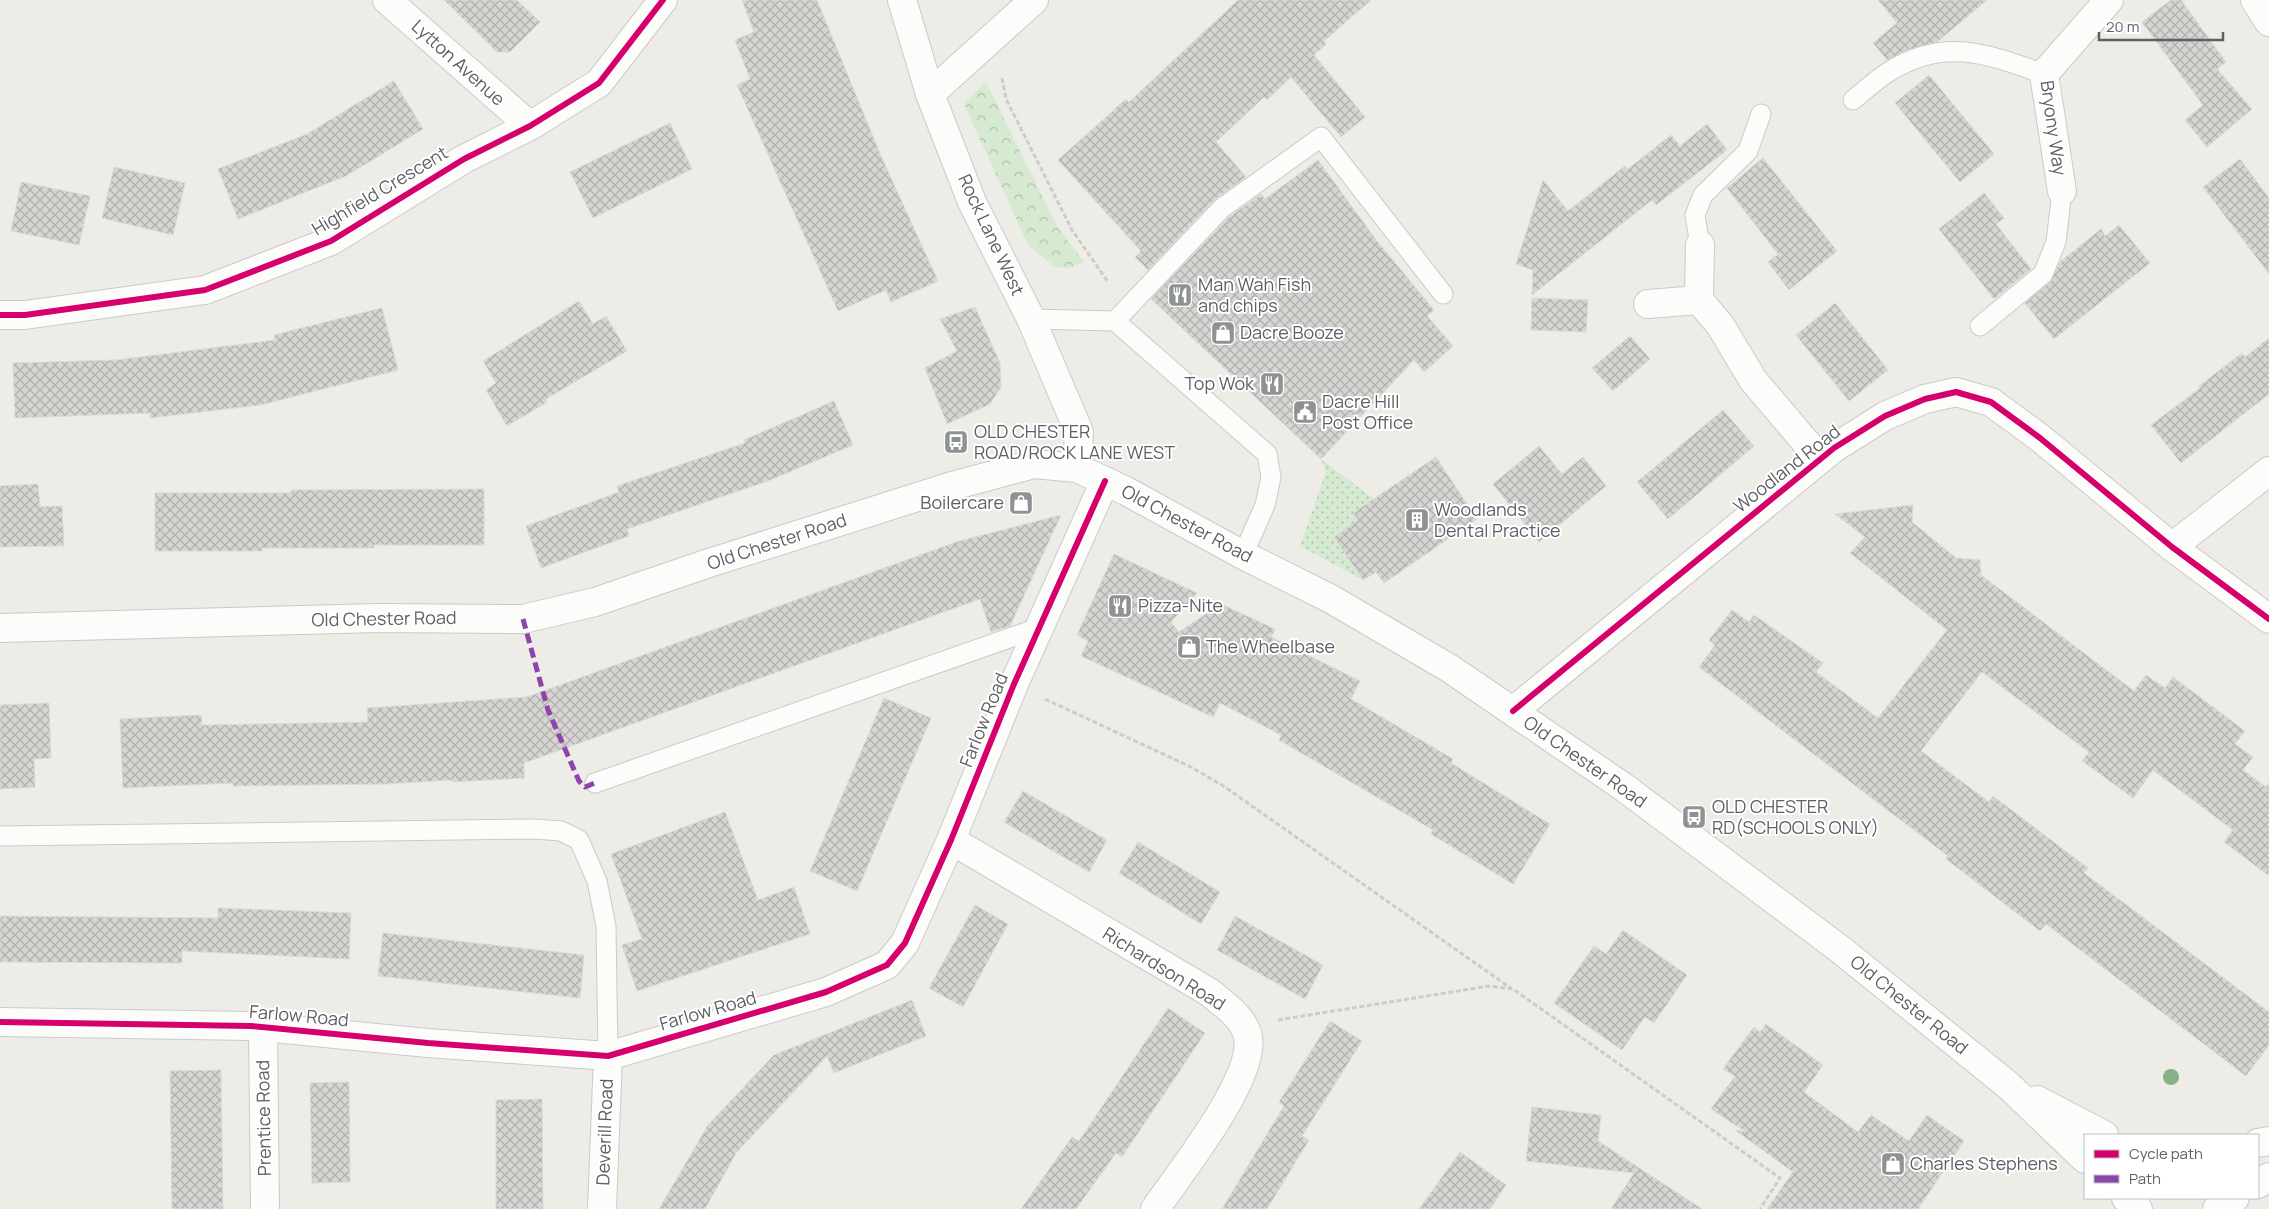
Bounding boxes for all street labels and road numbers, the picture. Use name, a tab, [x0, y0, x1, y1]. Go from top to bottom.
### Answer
street label: Lytton Avenue	[407, 14, 510, 111]
street label: Bryony Way	[2035, 79, 2073, 177]
street label: Highfield Crescent	[307, 140, 452, 240]
street label: Rock Lane West	[953, 170, 1031, 299]
street label: Woodland Road	[1728, 419, 1845, 518]
street label: Old Chester Road	[1118, 478, 1257, 568]
street label: Old Chester Road	[704, 507, 849, 575]
street label: Old Chester Road	[311, 605, 457, 631]
street label: Farlow Road	[953, 669, 1013, 770]
street label: Old Chester Road	[1519, 710, 1652, 813]
street label: Richardson Road	[1099, 921, 1230, 1015]
street label: Old Chester Road	[1846, 949, 1974, 1059]
street label: Farlow Road	[656, 985, 759, 1035]
street label: Farlow Road	[248, 999, 350, 1031]
street label: Prentice Road	[250, 1060, 276, 1176]
street label: Deverill Road	[590, 1078, 618, 1186]

